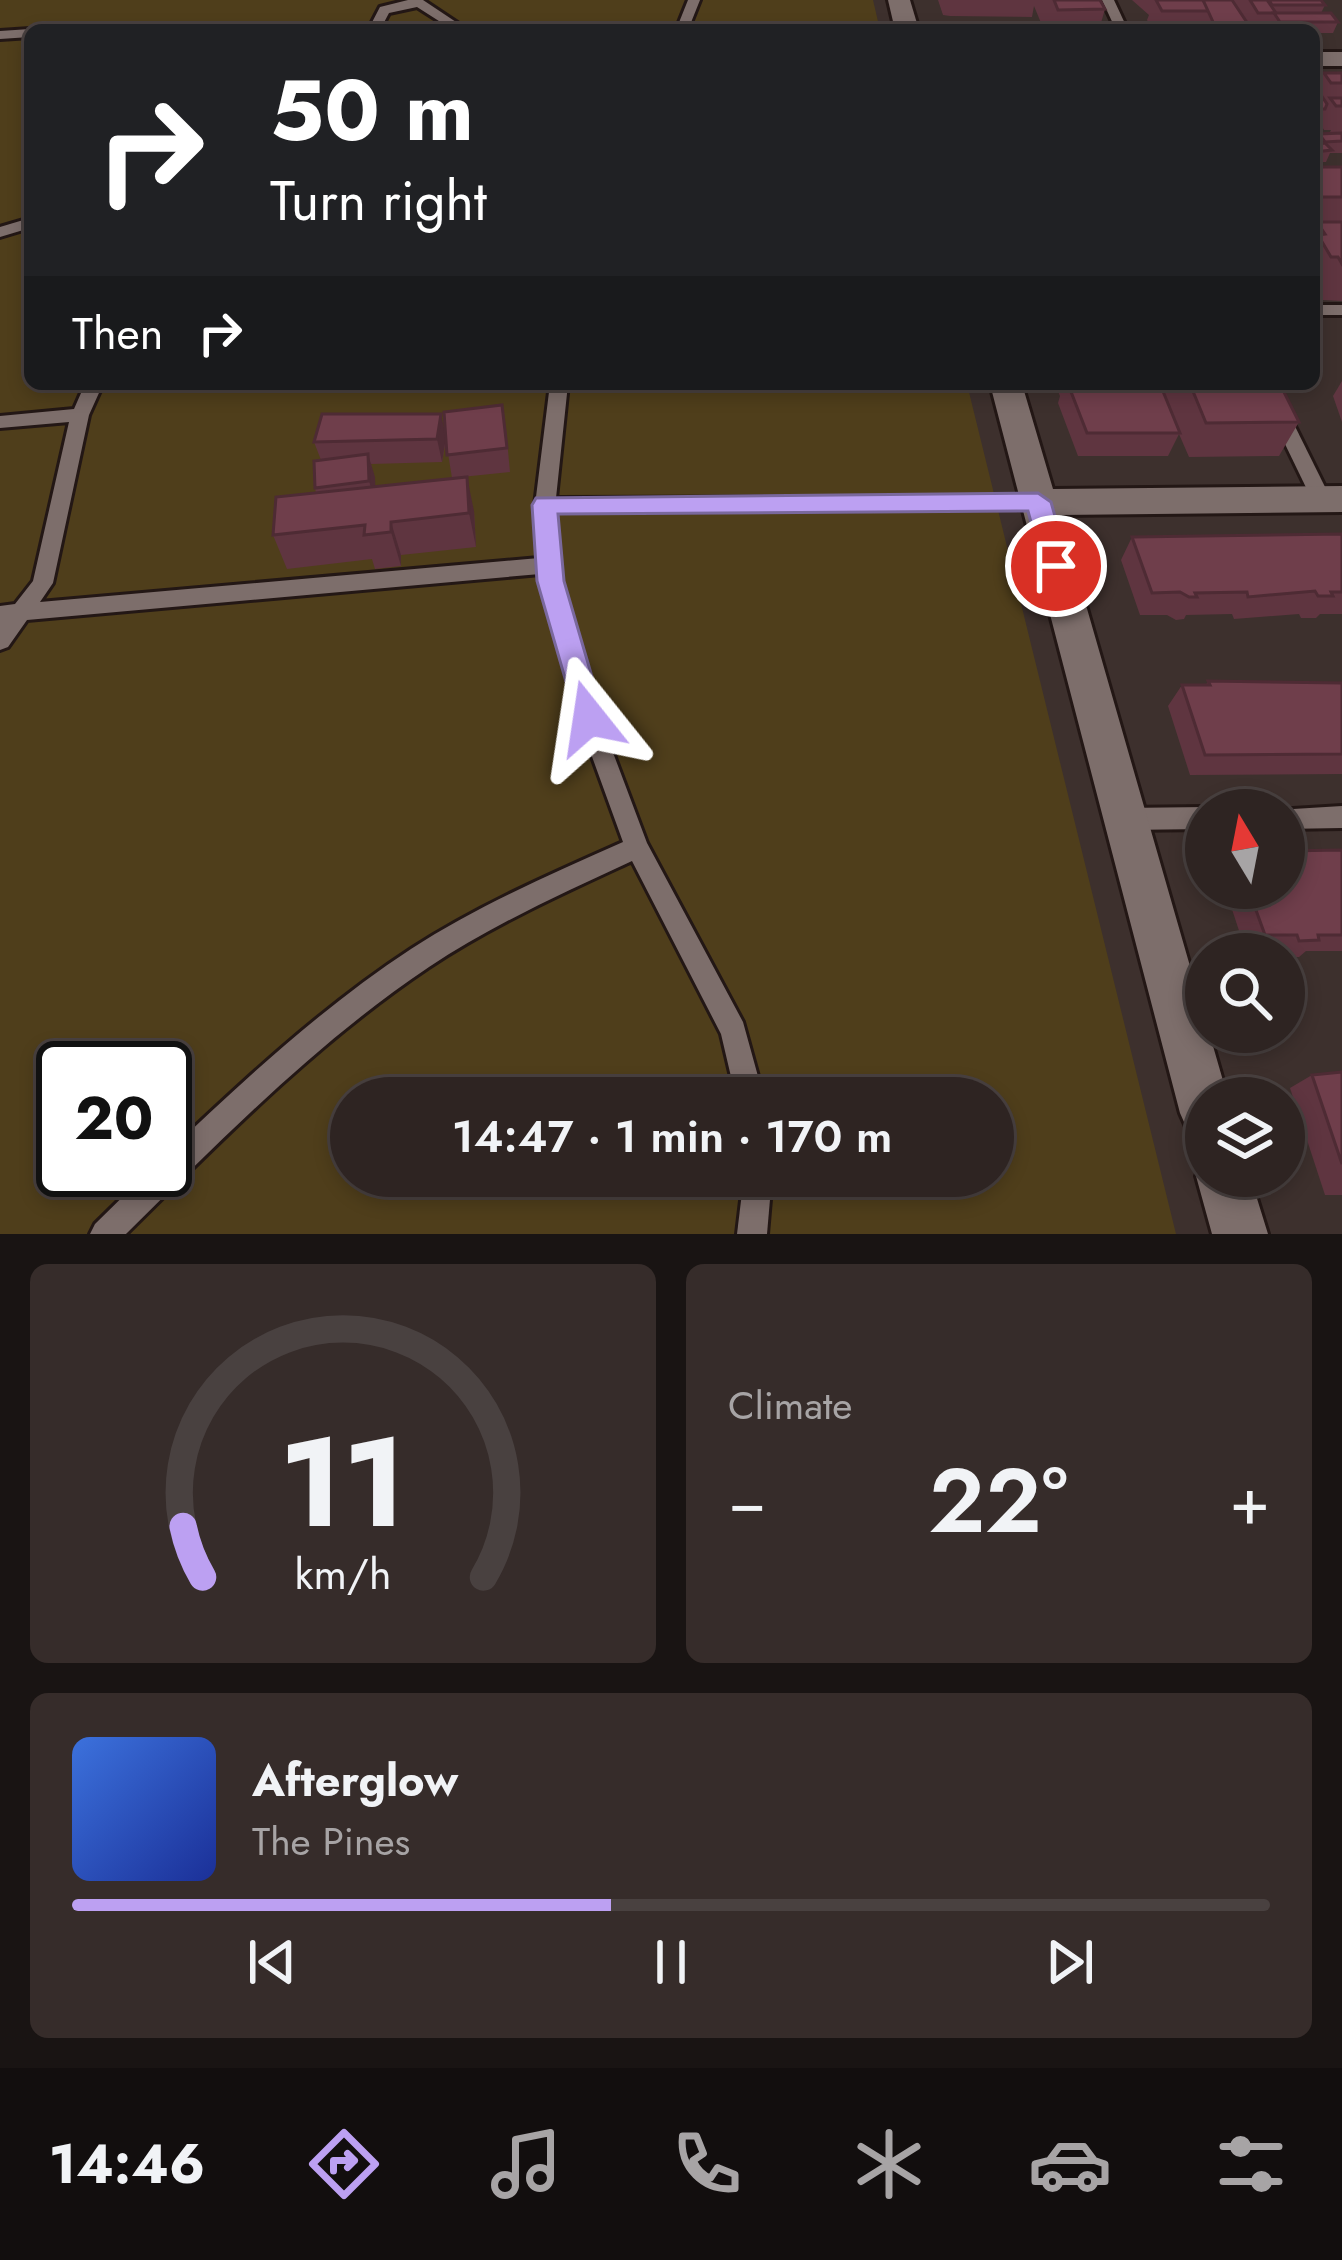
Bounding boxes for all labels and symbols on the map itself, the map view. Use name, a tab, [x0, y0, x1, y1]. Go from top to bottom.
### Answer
pin	[1005, 515, 1107, 617]
position arrow	[526, 655, 652, 781]
north arrow	[1185, 789, 1305, 909]
speed limit sign: 20	[36, 1041, 192, 1197]

